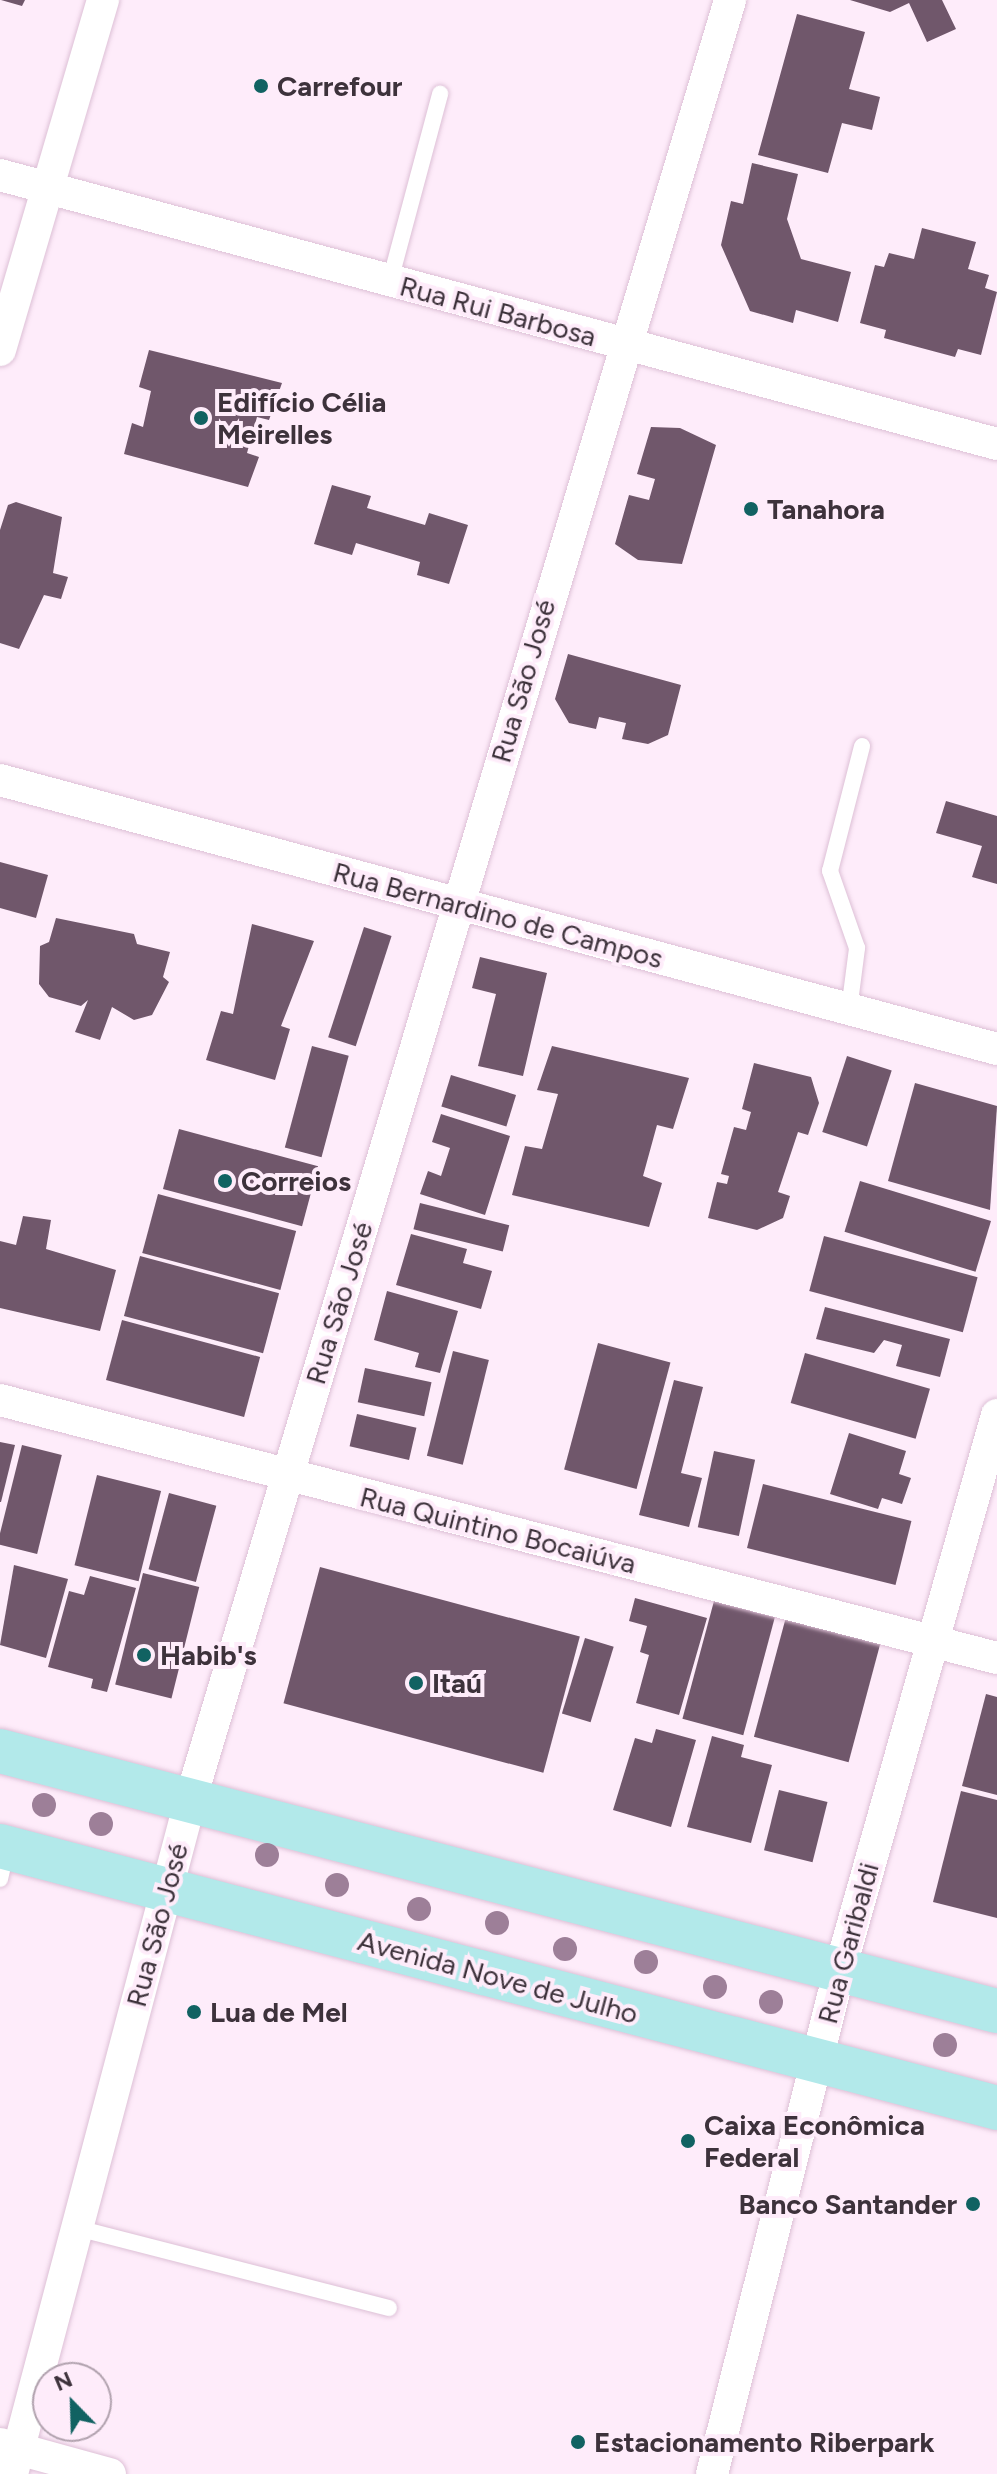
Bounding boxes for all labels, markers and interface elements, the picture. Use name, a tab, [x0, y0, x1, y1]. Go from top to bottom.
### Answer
place label: Carrefour	[277, 69, 402, 103]
marker: Carrefour	[252, 77, 270, 95]
street label: Rua Rui Barbosa	[396, 269, 600, 353]
place label: Edifício Célia Meirelles	[217, 385, 386, 451]
marker: Edifício Célia Meirelles	[192, 409, 210, 427]
place label: Tanahora	[767, 492, 885, 526]
marker: Tanahora	[742, 500, 760, 518]
street label: Rua São José	[484, 596, 562, 766]
street label: Rua Bernardino de Campos	[329, 855, 667, 975]
place label: Correios	[241, 1164, 351, 1198]
marker: Correios	[216, 1172, 234, 1190]
street label: Rua São José	[298, 1218, 380, 1388]
street label: Rua Quintino Bocaiúva	[357, 1479, 639, 1581]
place label: Habib's	[160, 1638, 257, 1672]
marker: Habib's	[135, 1646, 153, 1664]
place label: Itaú	[432, 1666, 482, 1700]
marker: Itaú	[407, 1674, 425, 1692]
street label: Rua São José	[119, 1840, 195, 2010]
street label: Rua Garibaldi	[810, 1859, 886, 2027]
street label: Avenida Nove de Julho	[354, 1923, 642, 2031]
place label: Lua de Mel	[210, 1995, 348, 2029]
marker: Lua de Mel	[185, 2003, 203, 2021]
place label: Caixa Econômica Federal	[704, 2108, 925, 2174]
marker: Caixa Econômica Federal	[679, 2132, 697, 2150]
place label: Banco Santander	[738, 2187, 957, 2221]
marker: Banco Santander	[964, 2195, 982, 2213]
north arrow	[32, 2362, 112, 2442]
text: N	[50, 2366, 76, 2397]
place label: Estacionamento Riberpark	[594, 2425, 935, 2459]
marker: Estacionamento Riberpark	[569, 2433, 587, 2451]

